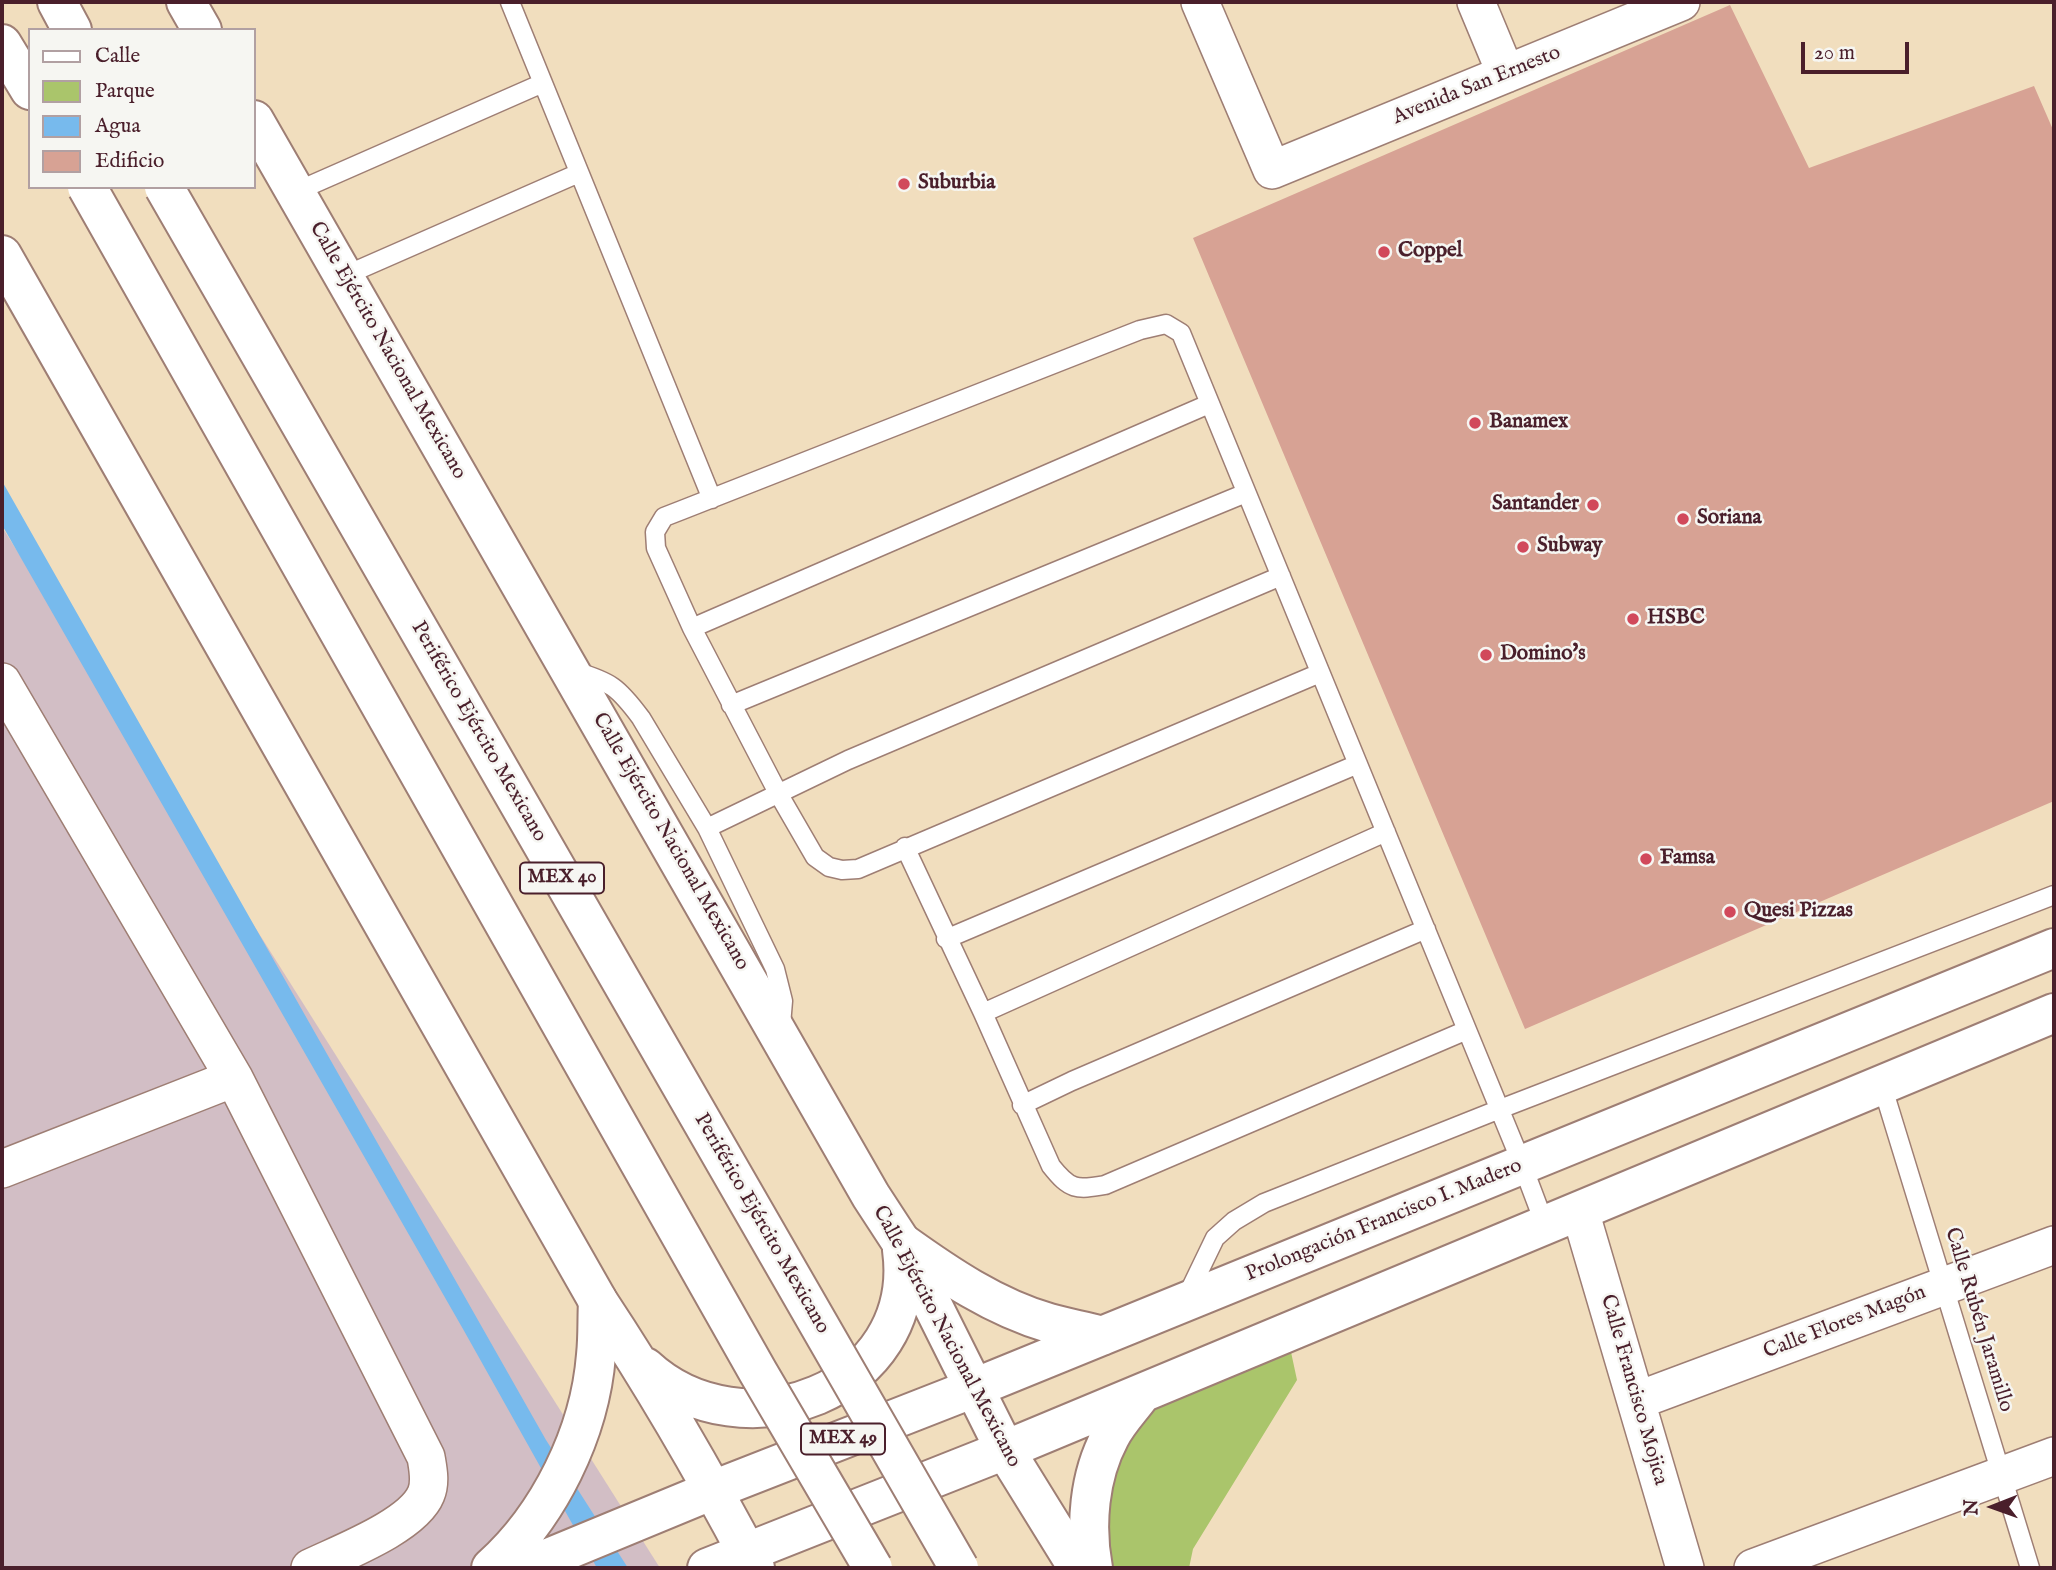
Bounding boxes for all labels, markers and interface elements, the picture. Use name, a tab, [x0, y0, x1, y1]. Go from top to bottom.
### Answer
legend	[28, 28, 256, 189]
scale bar	[1804, 28, 1912, 72]
text: 20 m	[1814, 40, 1855, 67]
street label: Avenida San Ernesto	[1389, 41, 1565, 131]
text: Calle	[95, 43, 140, 70]
text: Parque	[95, 78, 155, 105]
text: Agua	[95, 113, 141, 140]
text: Edificio	[95, 148, 164, 175]
place label: Suburbia	[918, 171, 995, 197]
marker: Suburbia	[896, 176, 912, 192]
street label: Calle Ejército Nacional Mexicano	[303, 218, 471, 484]
place label: Coppel	[1398, 239, 1462, 265]
marker: Coppel	[1376, 244, 1392, 260]
place label: Banamex	[1489, 410, 1568, 436]
marker: Banamex	[1467, 415, 1483, 431]
place label: Santander	[1492, 492, 1579, 518]
marker: Santander	[1585, 497, 1601, 513]
place label: Soriana	[1697, 506, 1762, 532]
marker: Soriana	[1675, 511, 1691, 527]
place label: Subway	[1537, 534, 1603, 560]
marker: Subway	[1515, 539, 1531, 555]
place label: HSBC	[1647, 606, 1705, 632]
marker: HSBC	[1625, 611, 1641, 627]
street label: Periférico Ejército Mexicano	[405, 617, 551, 847]
place label: Domino's	[1500, 642, 1586, 668]
marker: Domino's	[1478, 647, 1494, 663]
street label: Calle Ejército Nacional Mexicano	[586, 709, 754, 975]
place label: Famsa	[1660, 846, 1715, 872]
marker: Famsa	[1638, 851, 1654, 867]
road number: MEX 40	[520, 862, 604, 894]
place label: Quesi Pizzas	[1744, 899, 1853, 925]
marker: Quesi Pizzas	[1722, 904, 1738, 920]
street label: Periférico Ejército Mexicano	[688, 1109, 834, 1339]
street label: Prolongación Francisco I. Madero	[1242, 1154, 1526, 1288]
street label: Calle Ejército Nacional Mexicano	[866, 1202, 1026, 1472]
street label: Calle Rubén Jaramillo	[1938, 1225, 2018, 1415]
street label: Calle Flores Magón	[1760, 1280, 1930, 1366]
street label: Calle Francisco Mojica	[1594, 1292, 1672, 1488]
road number: MEX 49	[801, 1424, 885, 1455]
north arrow	[1958, 1472, 2028, 1542]
text: N	[1960, 1499, 1984, 1516]

